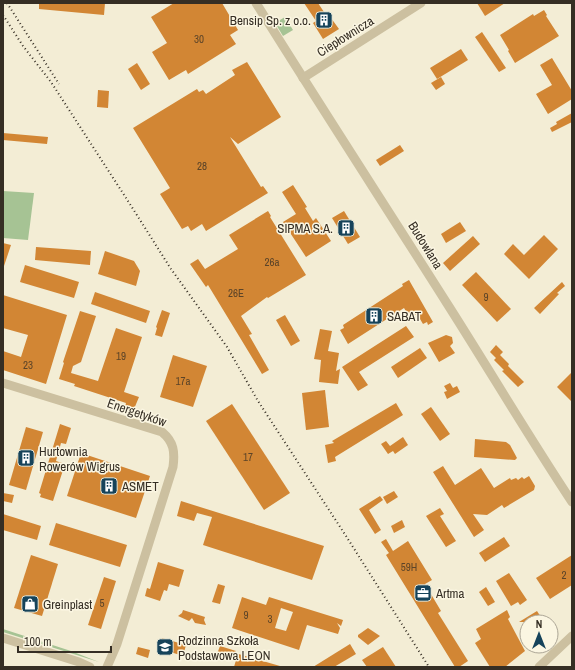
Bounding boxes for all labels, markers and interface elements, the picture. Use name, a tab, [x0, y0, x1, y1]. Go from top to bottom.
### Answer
building icon: Bensip Sp. z o.o.	[314, 10, 334, 30]
place label: Bensip Sp. z o.o.	[230, 12, 311, 29]
street label: Ciepłownicza	[314, 12, 377, 61]
house number: 30	[194, 32, 204, 46]
house number: 28	[197, 159, 207, 173]
building icon: SIPMA S.A.	[336, 218, 356, 238]
street label: Budowlana	[404, 218, 447, 272]
place label: SIPMA S.A.	[277, 220, 333, 237]
house number: 26a	[264, 255, 280, 269]
house number: 26E	[228, 286, 244, 300]
house number: 9	[483, 290, 489, 304]
building icon: SABAT	[364, 306, 384, 326]
place label: SABAT	[387, 308, 422, 325]
house number: 19	[116, 349, 126, 363]
house number: 23	[23, 358, 33, 372]
house number: 17a	[175, 374, 191, 388]
street label: Energetyków	[105, 394, 169, 431]
place label: Hurtownia Rowerów Wigrus	[39, 443, 120, 475]
building icon: Hurtownia Rowerów Wigrus	[16, 448, 36, 468]
house number: 17	[243, 450, 253, 464]
building icon: ASMET	[99, 476, 119, 496]
place label: ASMET	[121, 478, 159, 495]
house number: 59H	[401, 560, 417, 574]
house number: 2	[561, 568, 567, 582]
office icon: Artma	[413, 583, 433, 603]
place label: Artma	[435, 585, 465, 602]
shop icon: Greinplast	[20, 594, 40, 614]
place label: Greinplast	[43, 596, 92, 613]
house number: 5	[99, 596, 105, 610]
house number: 9	[243, 608, 249, 622]
house number: 3	[267, 612, 273, 626]
north arrow	[519, 614, 559, 654]
text: N	[536, 617, 542, 631]
scale bar	[18, 628, 111, 654]
place label: Rodzinna Szkoła Podstawowa LEON	[178, 632, 270, 664]
text: 100 m	[24, 634, 51, 650]
school or university icon: Rodzinna Szkoła Podstawowa LEON	[155, 637, 175, 657]

